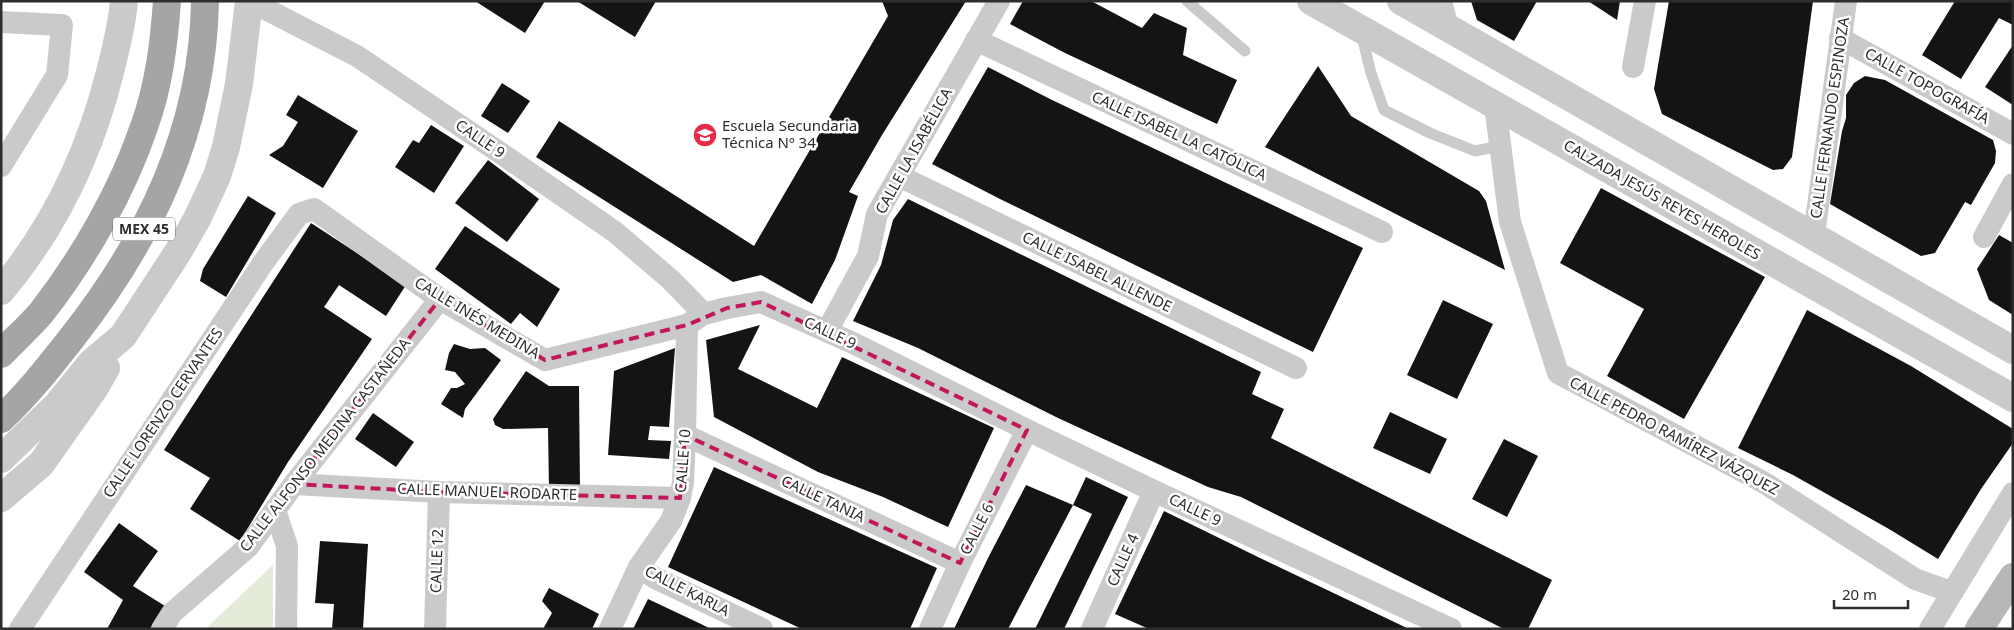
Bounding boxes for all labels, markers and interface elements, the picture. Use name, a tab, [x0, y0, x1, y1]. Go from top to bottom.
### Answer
street label: CALLE FERNANDO ESPINOZA	[1805, 15, 1853, 220]
street label: CALLE TOPOGRAFÍA	[1861, 42, 1994, 128]
street label: CALLE LA ISABÉLICA	[870, 83, 956, 217]
street label: CALLE ISABEL LA CATÓLICA	[1089, 86, 1271, 185]
street label: CALLE 9	[452, 114, 509, 162]
place label: Escuela Secundaria Técnica Nº 34	[722, 115, 857, 152]
school or university icon: Escuela Secundaria Técnica Nº 34	[692, 122, 718, 148]
street label: CALZADA JESÚS REYES HEROLES	[1560, 134, 1765, 264]
road number: MEX 45	[113, 218, 175, 240]
street label: CALLE ISABEL ALLENDE	[1019, 226, 1176, 316]
street label: CALLE INÉS MEDINA	[411, 272, 544, 363]
street label: CALLE 9	[801, 311, 860, 353]
street label: CALLE LORENZO CERVANTES	[98, 324, 227, 501]
street label: CALLE ALFONSO MEDINA CASTAÑEDA	[234, 333, 414, 555]
street label: CALLE PEDRO RAMÍREZ VÁZQUEZ	[1566, 371, 1783, 499]
street label: CALLE 10	[670, 428, 694, 494]
street label: CALLE TANIA	[778, 470, 869, 526]
street label: CALLE MANUEL RODARTE	[397, 478, 577, 504]
street label: CALLE 9	[1166, 488, 1225, 530]
street label: CALLE 6	[955, 499, 998, 558]
street label: CALLE 12	[425, 529, 447, 593]
street label: CALLE 4	[1102, 530, 1143, 589]
street label: CALLE KARLA	[642, 560, 734, 620]
scale bar	[1834, 578, 1908, 610]
text: 20 m	[1842, 584, 1877, 604]

